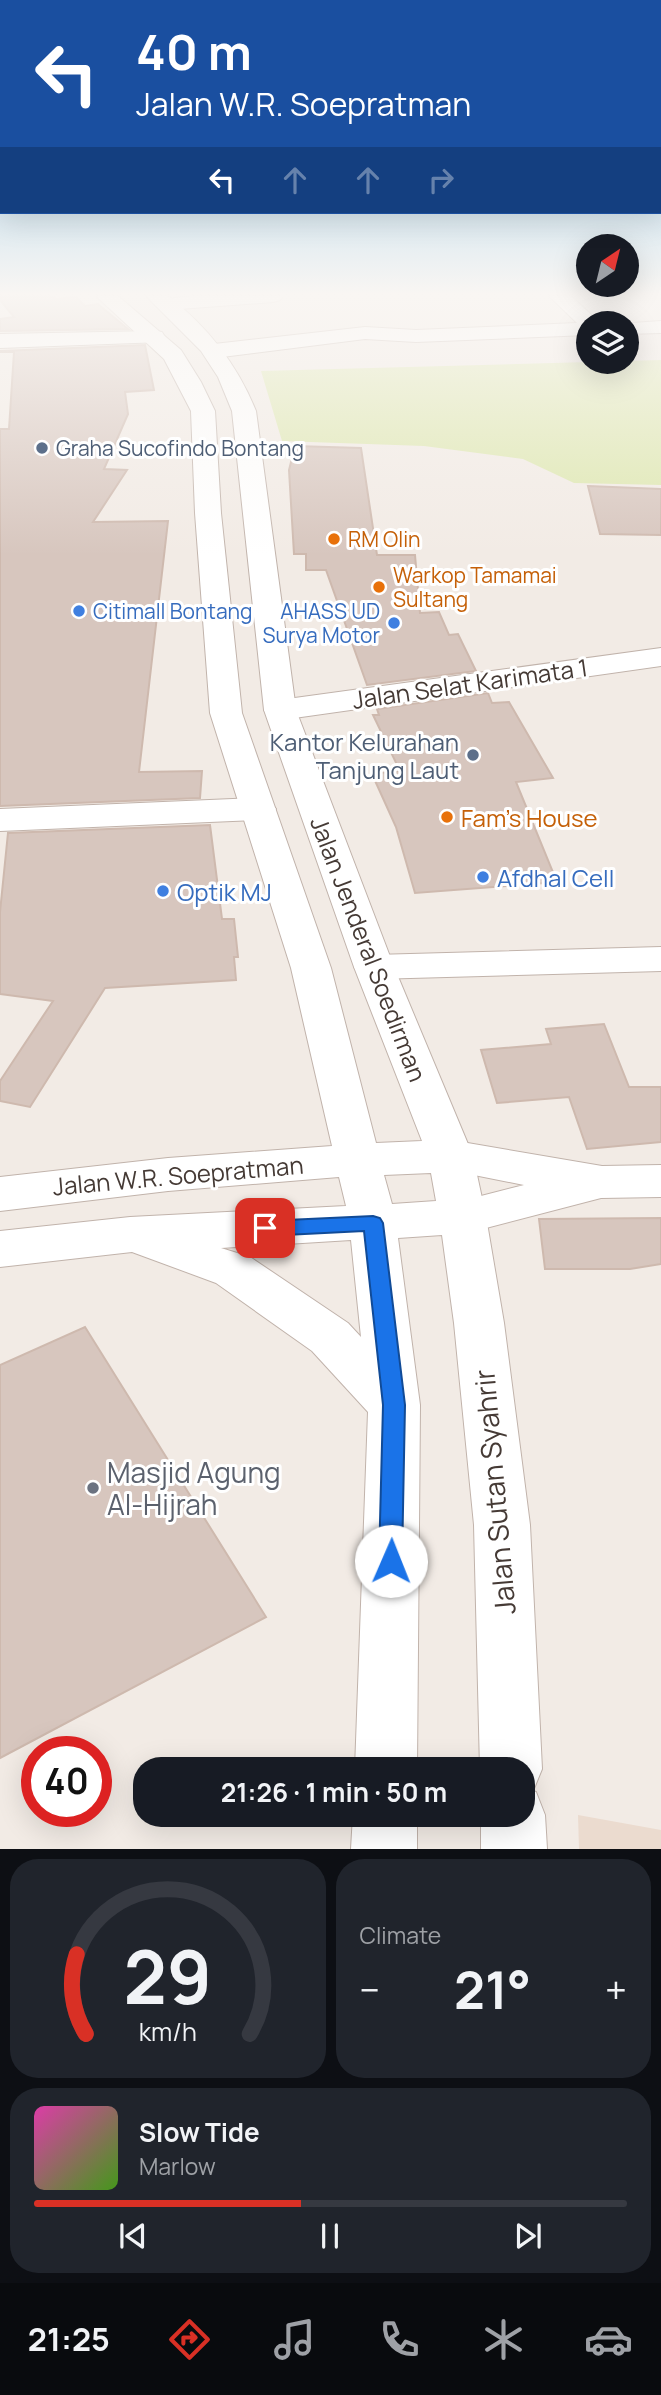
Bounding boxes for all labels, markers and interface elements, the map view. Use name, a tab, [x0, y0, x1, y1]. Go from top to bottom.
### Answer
text: 40 m	[136, 18, 252, 85]
icon: left	[21, 28, 112, 119]
text: Jalan W.R. Soepratman	[136, 82, 471, 126]
icon: left	[203, 161, 241, 199]
icon: ahead	[276, 161, 314, 199]
icon: ahead	[349, 161, 387, 199]
icon: right	[422, 161, 460, 199]
north arrow	[576, 234, 639, 298]
map controls	[576, 234, 639, 374]
button: layers	[576, 311, 639, 374]
place label: Graha Sucofindo Bontang	[56, 434, 304, 462]
marker: Graha Sucofindo Bontang	[34, 440, 50, 456]
place label: RM Olin	[348, 525, 421, 553]
marker: RM Olin	[326, 531, 342, 547]
place label: Warkop Tamamai Sultang	[393, 561, 557, 613]
marker: Warkop Tamamai Sultang	[371, 579, 387, 595]
place label: Citimall Bontang	[93, 597, 252, 625]
place label: AHASS UD Surya Motor	[263, 597, 380, 649]
marker: Citimall Bontang	[71, 603, 87, 619]
marker: AHASS UD Surya Motor	[386, 615, 402, 631]
street label: Jalan Selat Karimata 1	[350, 650, 590, 716]
place label: Kantor Kelurahan Tanjung Laut	[270, 725, 459, 786]
marker: Kantor Kelurahan Tanjung Laut	[465, 747, 481, 763]
place label: Fam's House	[461, 801, 598, 834]
marker: Fam's House	[439, 809, 455, 825]
street label: Jalan Jenderal Soedirman	[303, 812, 435, 1086]
place label: Afdhal Cell	[497, 861, 614, 894]
marker: Afdhal Cell	[475, 869, 491, 885]
place label: Optik MJ	[177, 875, 272, 908]
marker: Optik MJ	[155, 883, 171, 899]
street label: Jalan W.R. Soepratman	[51, 1148, 305, 1202]
pin	[235, 1198, 295, 1258]
icon: arrive	[246, 1209, 284, 1247]
street label: Jalan Sutan Syahrir	[464, 1368, 524, 1616]
place label: Masjid Agung Al-Hijrah	[107, 1453, 281, 1523]
marker: Masjid Agung Al-Hijrah	[85, 1480, 101, 1496]
position arrow	[354, 1524, 428, 1598]
speed limit sign: 40	[21, 1736, 112, 1827]
text: 21:26 · 1 min · 50 m	[221, 1774, 447, 1810]
text: Climate	[360, 1919, 441, 1951]
text: 29	[123, 1927, 212, 2027]
text: 21°	[454, 1954, 531, 2025]
text: −	[360, 1963, 380, 2015]
text: +	[605, 1963, 627, 2015]
text: km/h	[139, 2014, 197, 2049]
text: Slow Tide	[139, 2114, 260, 2150]
text: Marlow	[139, 2150, 216, 2182]
icon: previous	[114, 2217, 152, 2255]
icon: pause	[311, 2217, 349, 2255]
icon: next	[509, 2217, 547, 2255]
icon: directions	[165, 2315, 214, 2364]
icon: music	[270, 2315, 319, 2364]
icon: phone	[375, 2315, 424, 2364]
icon: climate	[479, 2315, 528, 2364]
icon: car	[584, 2315, 633, 2364]
text: 21:25	[28, 2317, 110, 2361]

